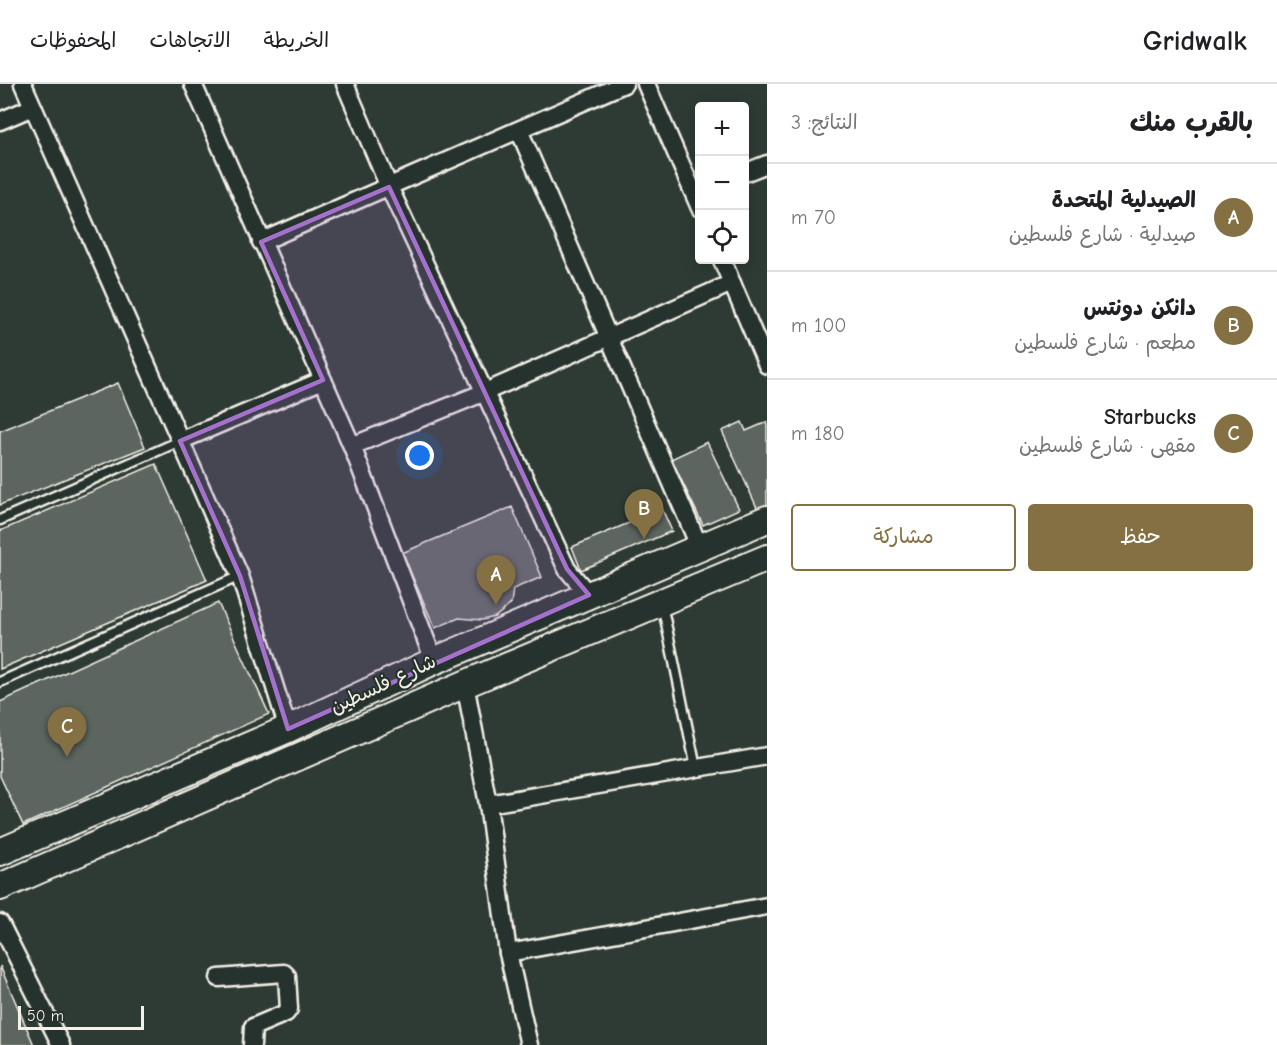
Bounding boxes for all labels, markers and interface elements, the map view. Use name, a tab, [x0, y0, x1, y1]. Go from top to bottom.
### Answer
text: Gridwalk	[1143, 25, 1247, 57]
text: المحفوظات	[30, 28, 116, 52]
text: الاتجاهات	[149, 28, 231, 52]
text: الخريطة	[264, 28, 329, 52]
map controls	[695, 102, 749, 264]
button: +	[695, 102, 749, 156]
text: بالقرب منك	[1130, 108, 1253, 138]
text: النتائج: 3	[791, 111, 858, 134]
button: −	[695, 156, 749, 210]
text: الصيدلية المتحدة	[1052, 187, 1196, 213]
text: 70 m	[791, 206, 836, 229]
text: A	[1228, 206, 1239, 229]
button: locate	[695, 210, 749, 264]
text: صيدلية · شارع فلسطين	[1009, 223, 1196, 246]
text: دانكن دونتس	[1083, 295, 1196, 321]
text: 100 m	[791, 314, 847, 337]
text: B	[1227, 314, 1240, 337]
text: مطعم · شارع فلسطين	[1014, 331, 1196, 354]
text: Starbucks	[1104, 404, 1196, 430]
text: 180 m	[791, 422, 845, 445]
text: C	[1227, 422, 1240, 445]
text: مقهى · شارع فلسطين	[1019, 434, 1196, 457]
your location	[405, 441, 434, 470]
pin: B	[624, 490, 664, 539]
button: مشاركة	[791, 504, 1016, 571]
button: حفظ	[1028, 504, 1253, 571]
pin: A	[476, 556, 516, 605]
street label: شارع فلسطين	[326, 649, 440, 720]
pin: C	[48, 708, 86, 757]
scale bar	[18, 1003, 144, 1030]
text: 50 m	[27, 1007, 64, 1025]

